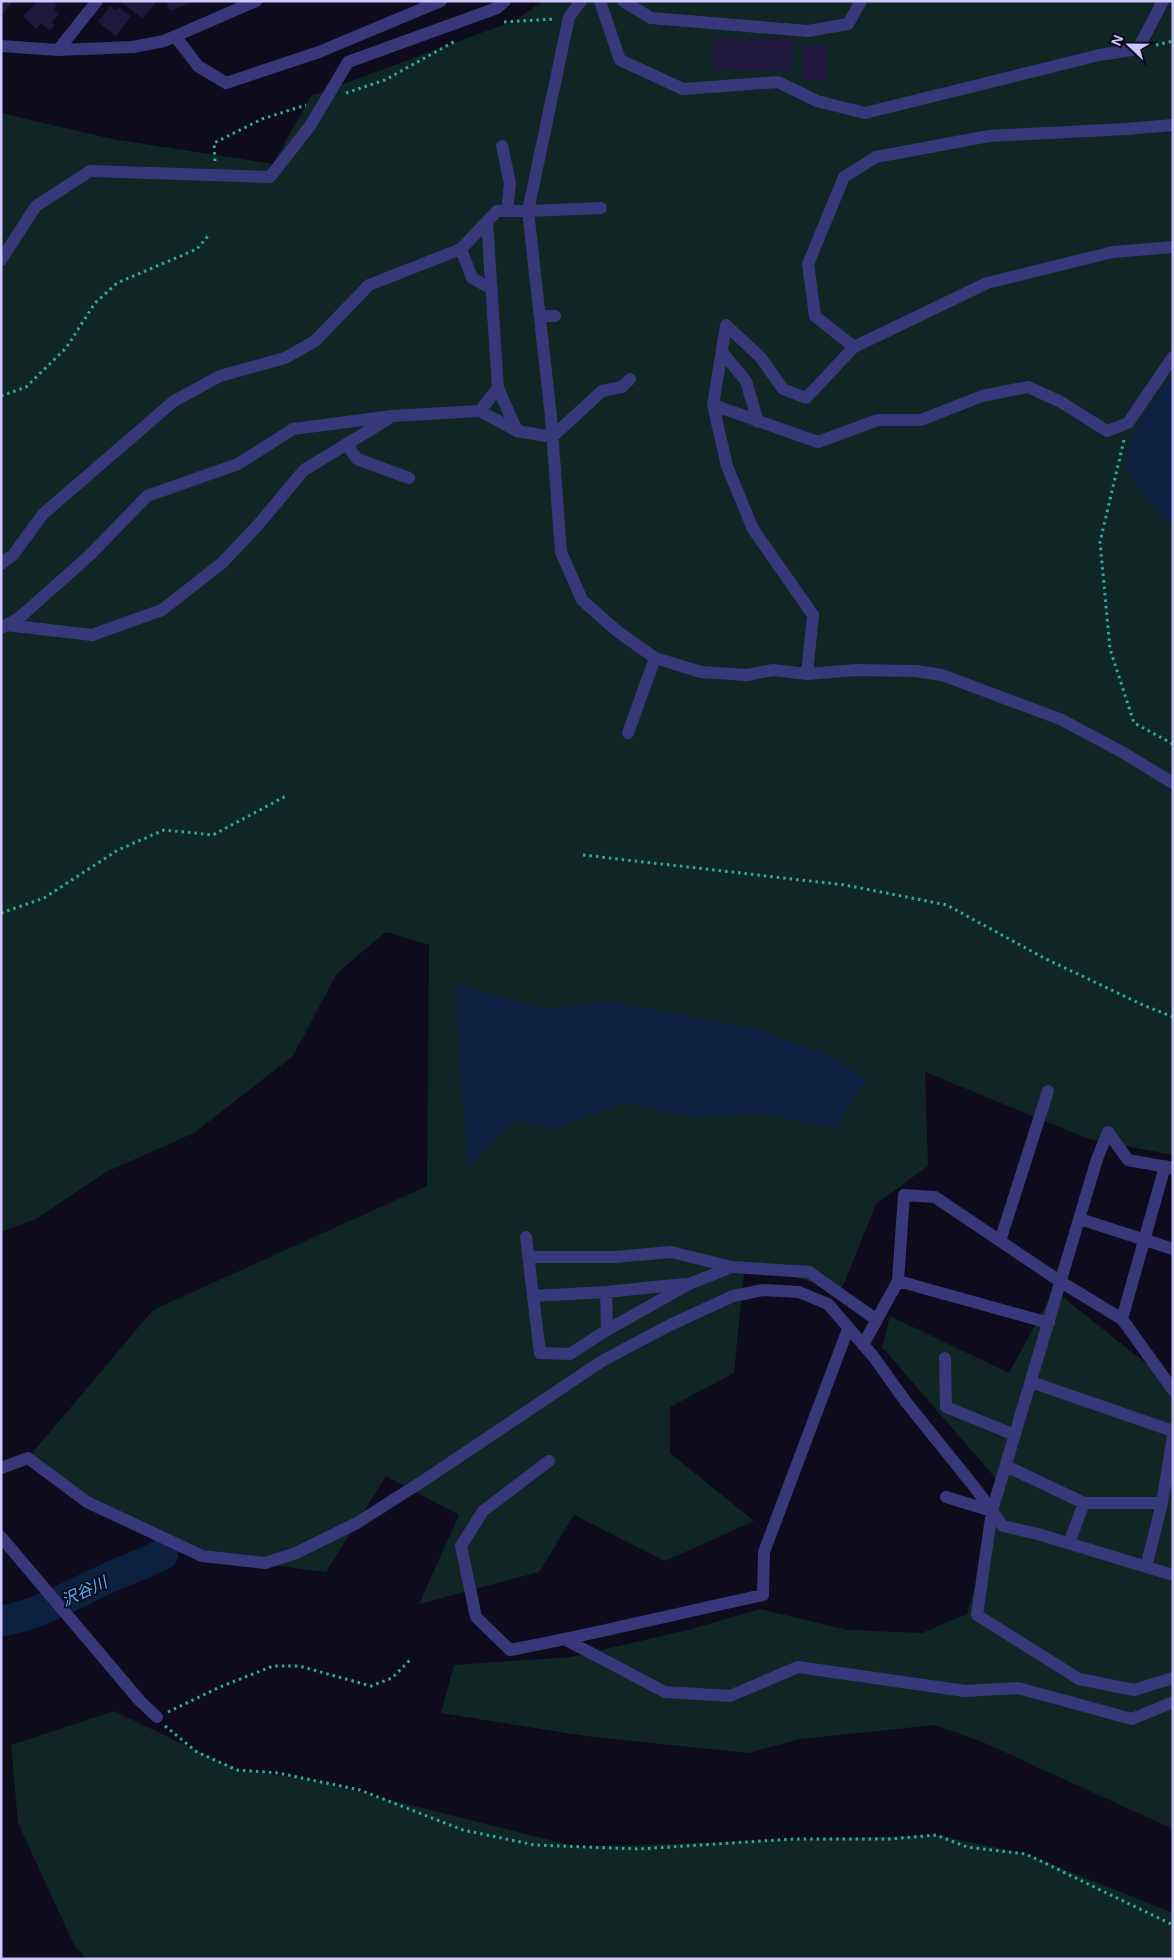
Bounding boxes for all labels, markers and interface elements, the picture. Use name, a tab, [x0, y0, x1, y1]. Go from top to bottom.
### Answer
north arrow	[1104, 20, 1154, 70]
text: N	[1108, 32, 1126, 48]
water label: 沢谷川	[59, 1573, 111, 1609]

